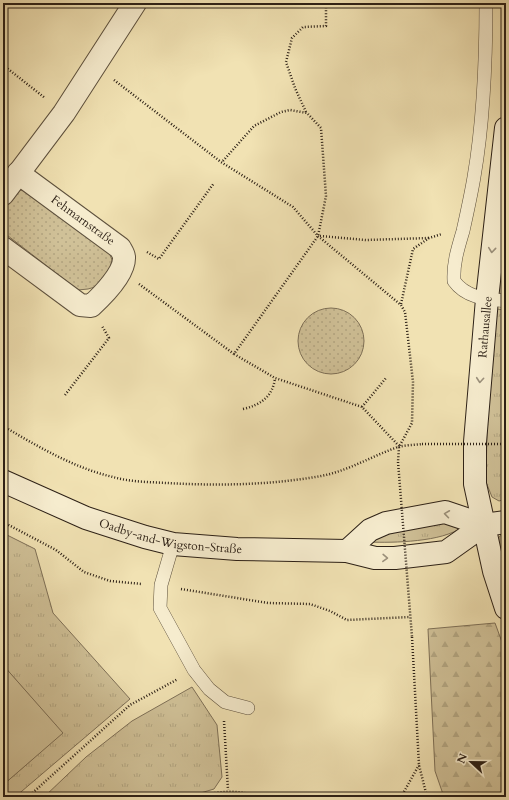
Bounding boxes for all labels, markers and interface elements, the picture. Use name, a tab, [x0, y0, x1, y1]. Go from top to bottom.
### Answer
street label: Fehmarnstraße	[48, 191, 118, 249]
one-way arrow	[488, 247, 497, 253]
street label: Rathausallee	[474, 295, 496, 359]
one-way arrow	[476, 376, 485, 383]
one-way arrow	[444, 510, 450, 519]
street label: Oadby-and-Wigston-Straße	[97, 515, 242, 557]
one-way arrow	[382, 554, 388, 562]
north arrow	[451, 742, 491, 782]
text: N	[453, 751, 471, 766]

